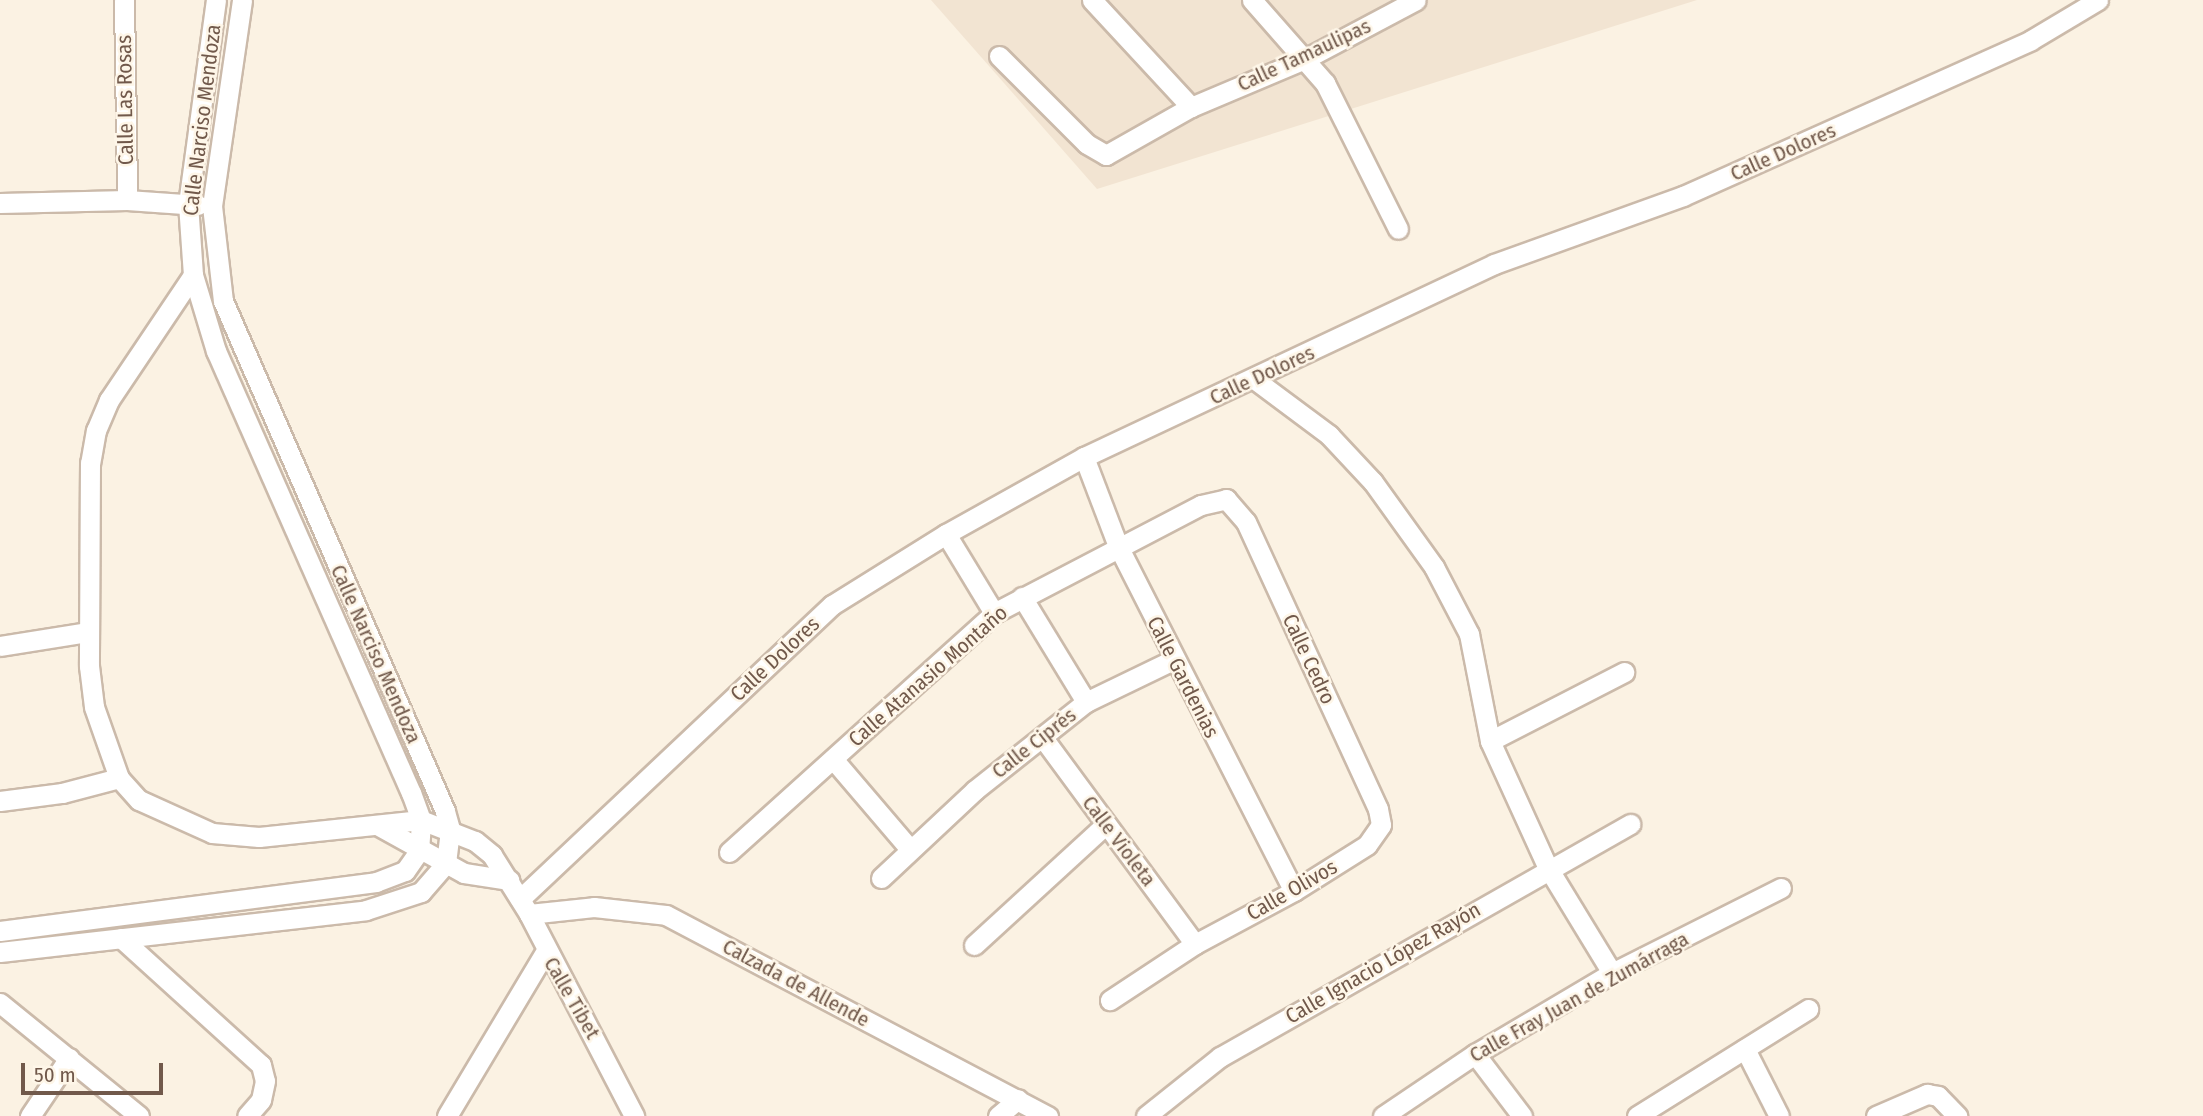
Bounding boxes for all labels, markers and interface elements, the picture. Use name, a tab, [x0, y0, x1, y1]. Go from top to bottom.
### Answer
street label: Calle Tamaulipas	[1233, 13, 1375, 97]
street label: Calle Narciso Mendoza	[178, 23, 226, 217]
street label: Calle Las Rosas	[111, 35, 139, 165]
street label: Calle Dolores	[1726, 118, 1840, 186]
street label: Calle Dolores	[1206, 340, 1318, 410]
street label: Calle Narciso Mendoza	[325, 561, 427, 747]
street label: Calle Atanasio Montaño	[843, 600, 1013, 752]
street label: Calle Cedro	[1277, 610, 1341, 708]
street label: Calle Dolores	[725, 611, 825, 707]
street label: Calle Gardenias	[1142, 612, 1224, 742]
street label: Calle Ciprés	[987, 702, 1081, 784]
street label: Calle Violeta	[1077, 791, 1161, 891]
street label: Calle Olivos	[1242, 854, 1342, 926]
street label: Calle Ignacio López Rayón	[1281, 897, 1485, 1029]
street label: Calle Fray Juan de Zumárraga	[1465, 926, 1693, 1068]
street label: Calzada de Allende	[718, 934, 874, 1032]
street label: Calle Tibet	[539, 953, 605, 1043]
scale bar	[24, 1050, 166, 1094]
text: 50 m	[34, 1062, 76, 1088]

